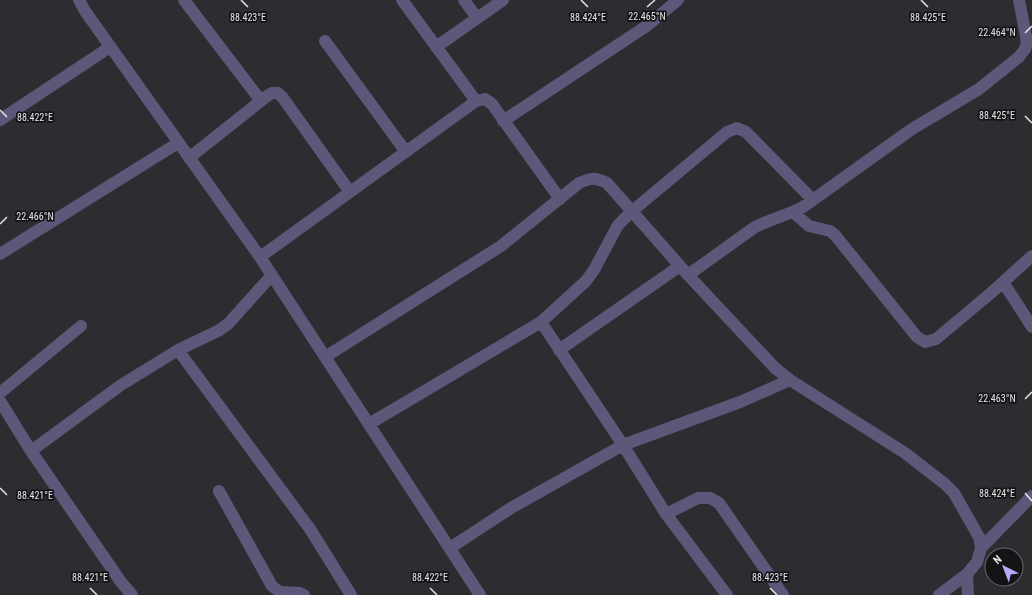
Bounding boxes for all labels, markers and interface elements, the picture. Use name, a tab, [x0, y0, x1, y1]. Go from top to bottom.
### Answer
text: 22.465°N	[628, 11, 666, 22]
text: 88.423°E	[230, 12, 266, 23]
text: 88.424°E	[570, 12, 606, 23]
text: 88.425°E	[910, 12, 946, 23]
text: 22.464°N	[978, 27, 1016, 38]
text: 88.425°E	[979, 110, 1015, 121]
text: 88.422°E	[17, 112, 53, 123]
text: 22.466°N	[16, 211, 54, 222]
text: 22.463°N	[978, 393, 1016, 404]
text: 88.424°E	[979, 488, 1015, 499]
text: 88.421°E	[17, 490, 53, 501]
north arrow	[984, 547, 1024, 587]
text: N	[991, 553, 1005, 567]
text: 88.421°E	[72, 572, 108, 583]
text: 88.422°E	[412, 572, 448, 583]
text: 88.423°E	[752, 572, 788, 583]

